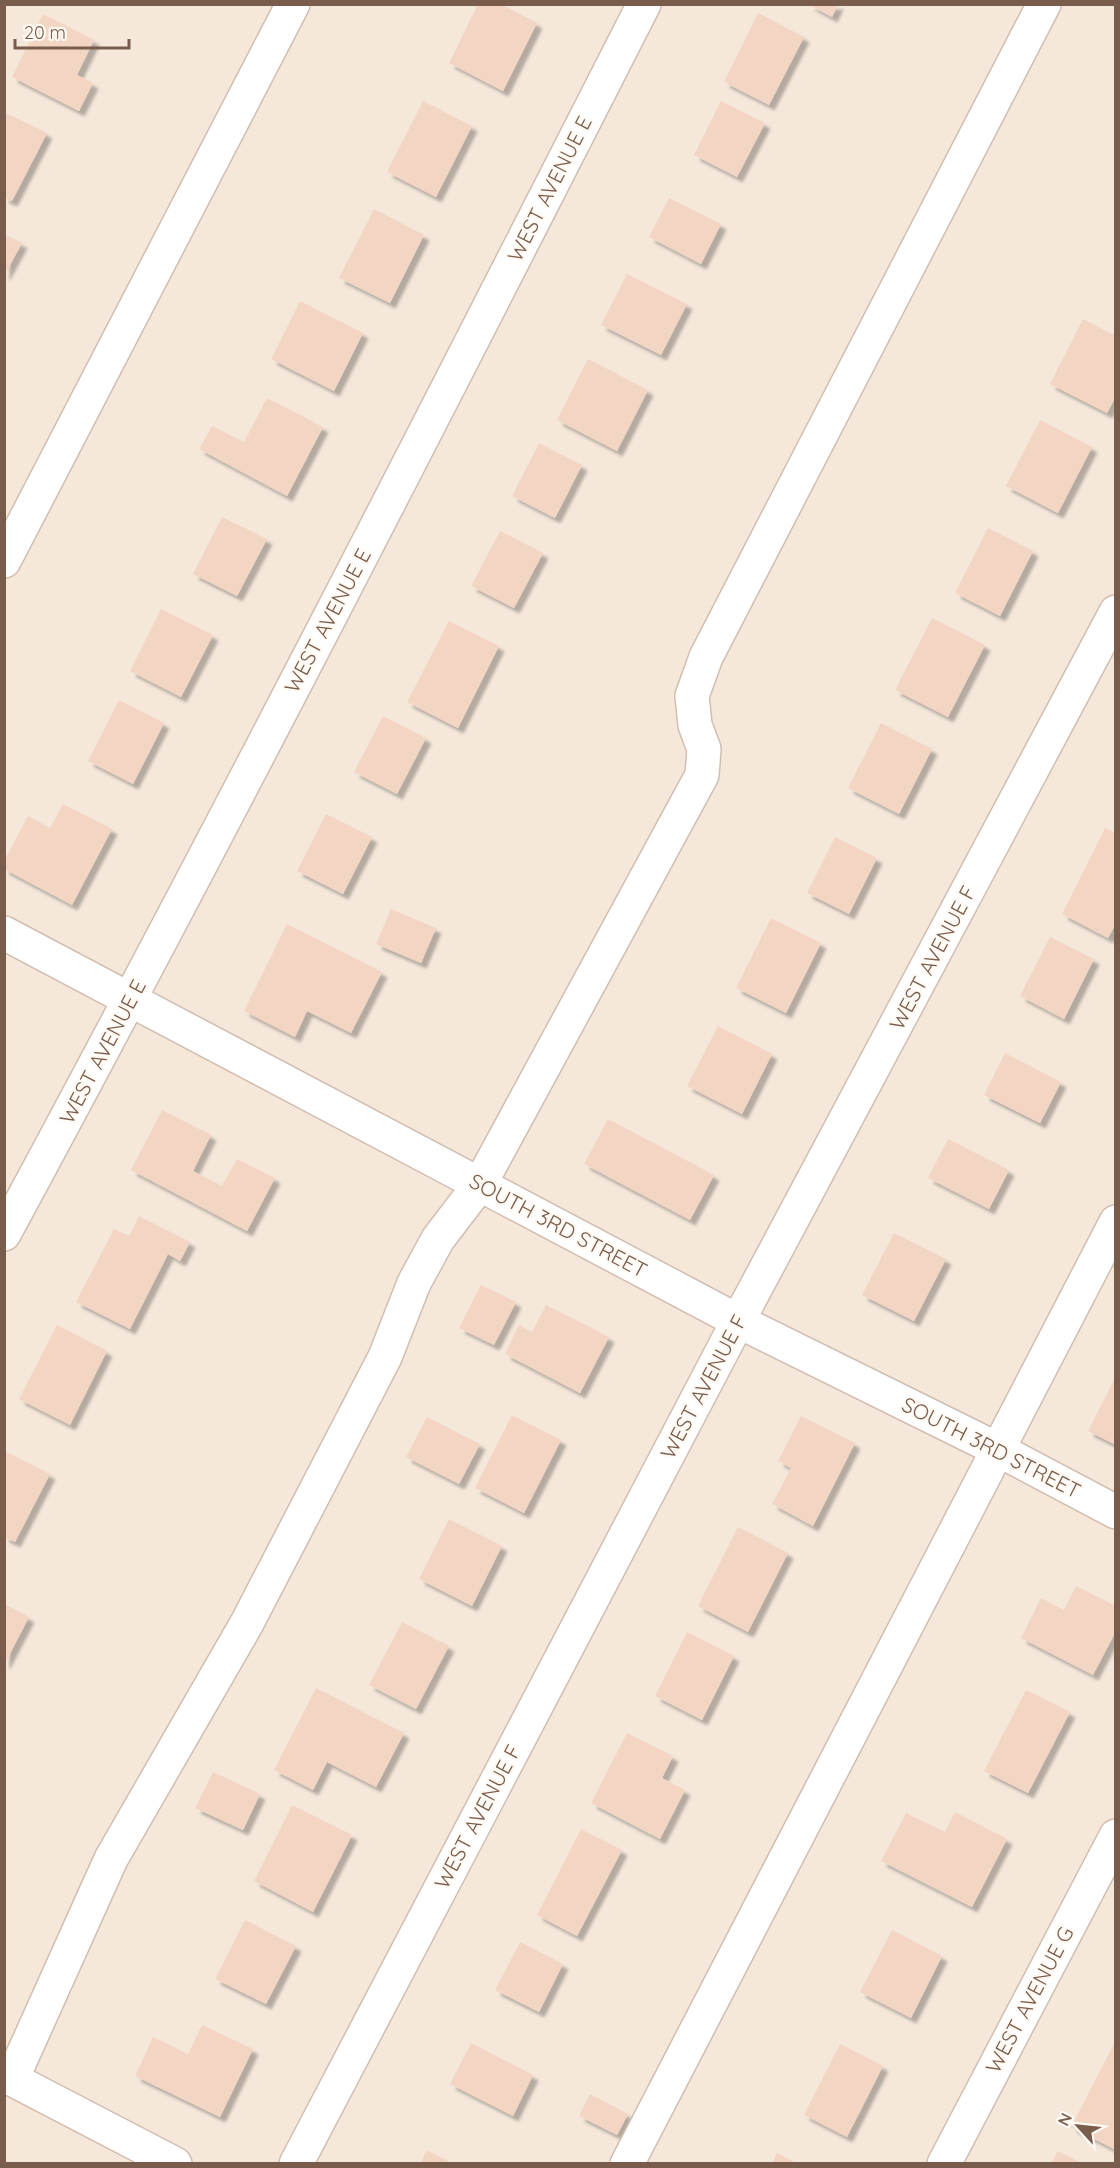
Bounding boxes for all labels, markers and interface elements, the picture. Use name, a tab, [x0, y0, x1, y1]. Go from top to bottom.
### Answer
scale bar	[15, 12, 129, 50]
text: 20 m	[24, 21, 66, 44]
street label: WEST AVENUE E	[501, 111, 597, 266]
street label: WEST AVENUE E	[278, 544, 376, 697]
street label: WEST AVENUE F	[883, 881, 981, 1034]
street label: WEST AVENUE E	[53, 975, 151, 1128]
street label: SOUTH 3RD STREET	[465, 1167, 652, 1283]
street label: WEST AVENUE F	[654, 1310, 752, 1463]
street label: SOUTH 3RD STREET	[898, 1391, 1085, 1504]
street label: WEST AVENUE F	[428, 1740, 526, 1893]
street label: WEST AVENUE G	[979, 1922, 1079, 2077]
north arrow	[1048, 2096, 1108, 2156]
text: N	[1053, 2109, 1076, 2129]

